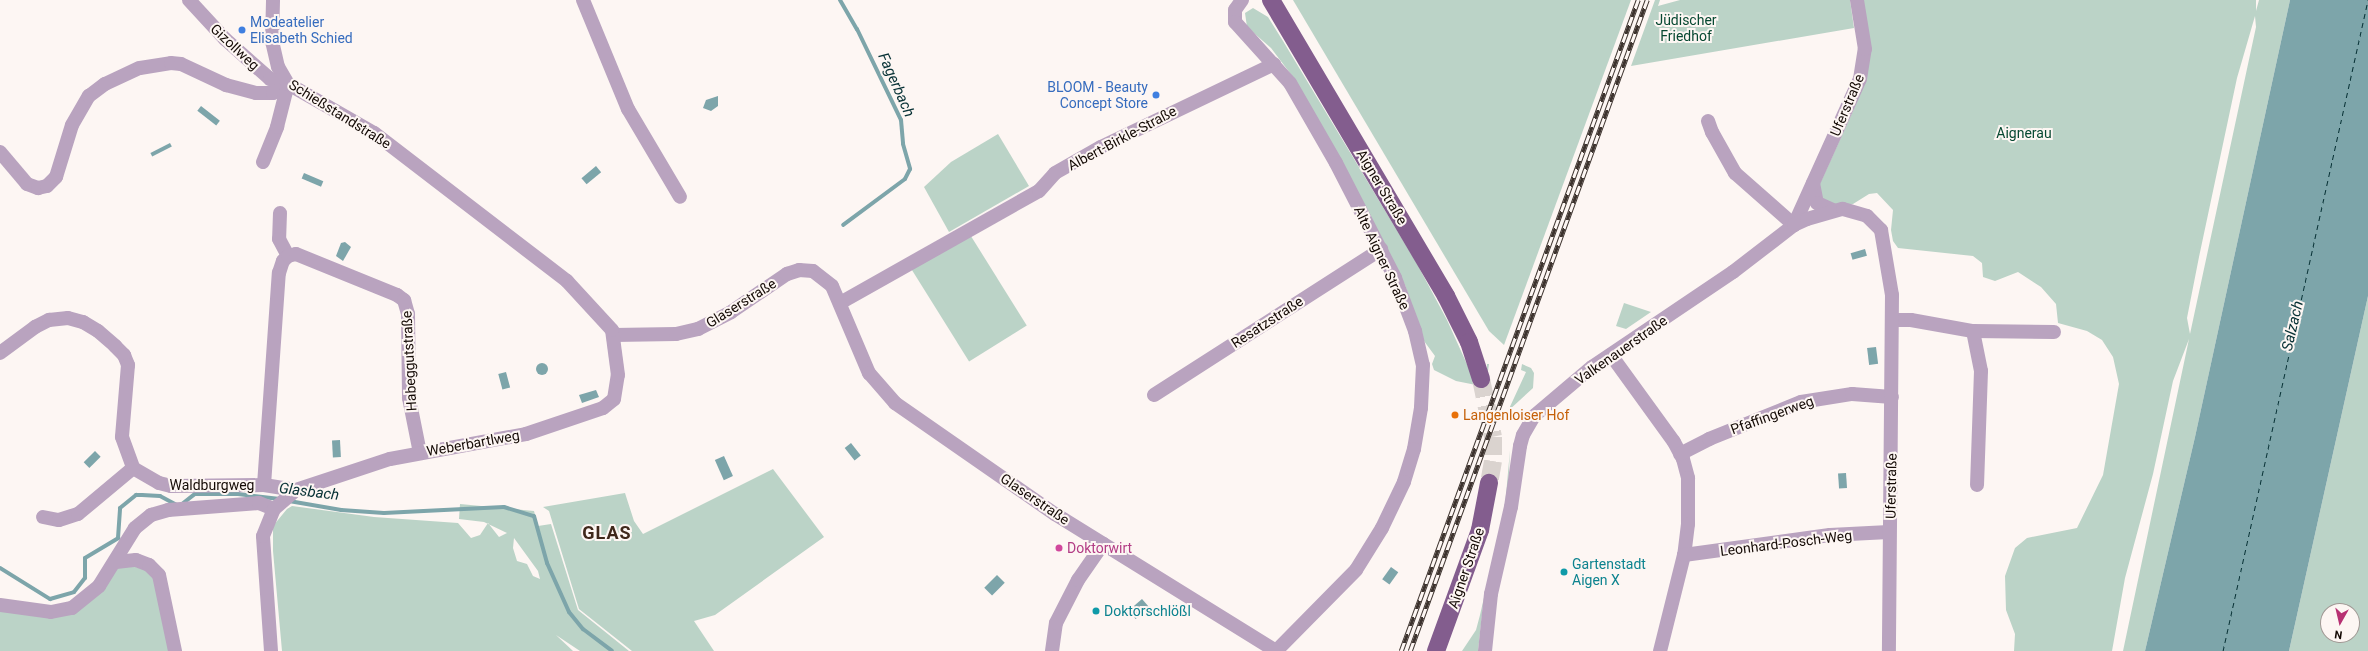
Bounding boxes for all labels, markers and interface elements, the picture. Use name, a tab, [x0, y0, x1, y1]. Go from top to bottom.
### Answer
park label: Jüdischer Friedhof	[1655, 12, 1717, 44]
place label: Modeatelier Elisabeth Schied	[250, 14, 353, 46]
street label: Gizollweg	[207, 20, 263, 74]
marker: Modeatelier Elisabeth Schied	[237, 25, 247, 35]
water label: Fagerbach	[874, 50, 918, 120]
street label: Uferstraße	[1826, 72, 1868, 138]
street label: Schießstandstraße	[286, 76, 394, 152]
place label: BLOOM - Beauty Concept Store	[1047, 79, 1148, 112]
marker: BLOOM - Beauty Concept Store	[1151, 90, 1161, 100]
street label: Albert-Birkle-Straße	[1065, 102, 1179, 174]
park label: Aignerau	[1996, 125, 2052, 141]
street label: Aigner Straße	[1353, 146, 1411, 228]
street label: Alte Aigner Straße	[1351, 203, 1413, 313]
street label: Glaserstraße	[703, 275, 779, 331]
street label: Resatzstraße	[1228, 293, 1306, 351]
water label: Salzach	[2279, 299, 2307, 353]
street label: Habeggutstraße	[398, 310, 420, 412]
street label: Valkenauerstraße	[1572, 312, 1670, 388]
street label: Pfaffingerweg	[1728, 392, 1816, 438]
place label: Langenloiser Hof	[1463, 407, 1569, 423]
marker: Langenloiser Hof	[1450, 410, 1460, 420]
street label: Weberbartlweg	[425, 427, 521, 459]
street label: Uferstraße	[1882, 453, 1900, 519]
street label: Glaserstraße	[997, 470, 1073, 528]
street label: Waldburgweg	[170, 477, 254, 493]
water label: Glasbach	[278, 479, 340, 505]
district label: GLAS	[582, 522, 632, 544]
street label: Aigner Straße	[1444, 525, 1488, 611]
street label: Leonhard-Posch-Weg	[1719, 527, 1853, 559]
place label: Doktorwirt	[1067, 540, 1132, 556]
marker: Doktorwirt	[1054, 543, 1064, 553]
place label: Gartenstadt Aigen X	[1572, 556, 1646, 588]
marker: Gartenstadt Aigen X	[1559, 567, 1569, 577]
place label: Doktorschlößl	[1104, 603, 1191, 619]
north arrow	[2320, 603, 2360, 643]
marker: Doktorschlößl	[1091, 606, 1101, 616]
text: N	[2334, 627, 2343, 641]

